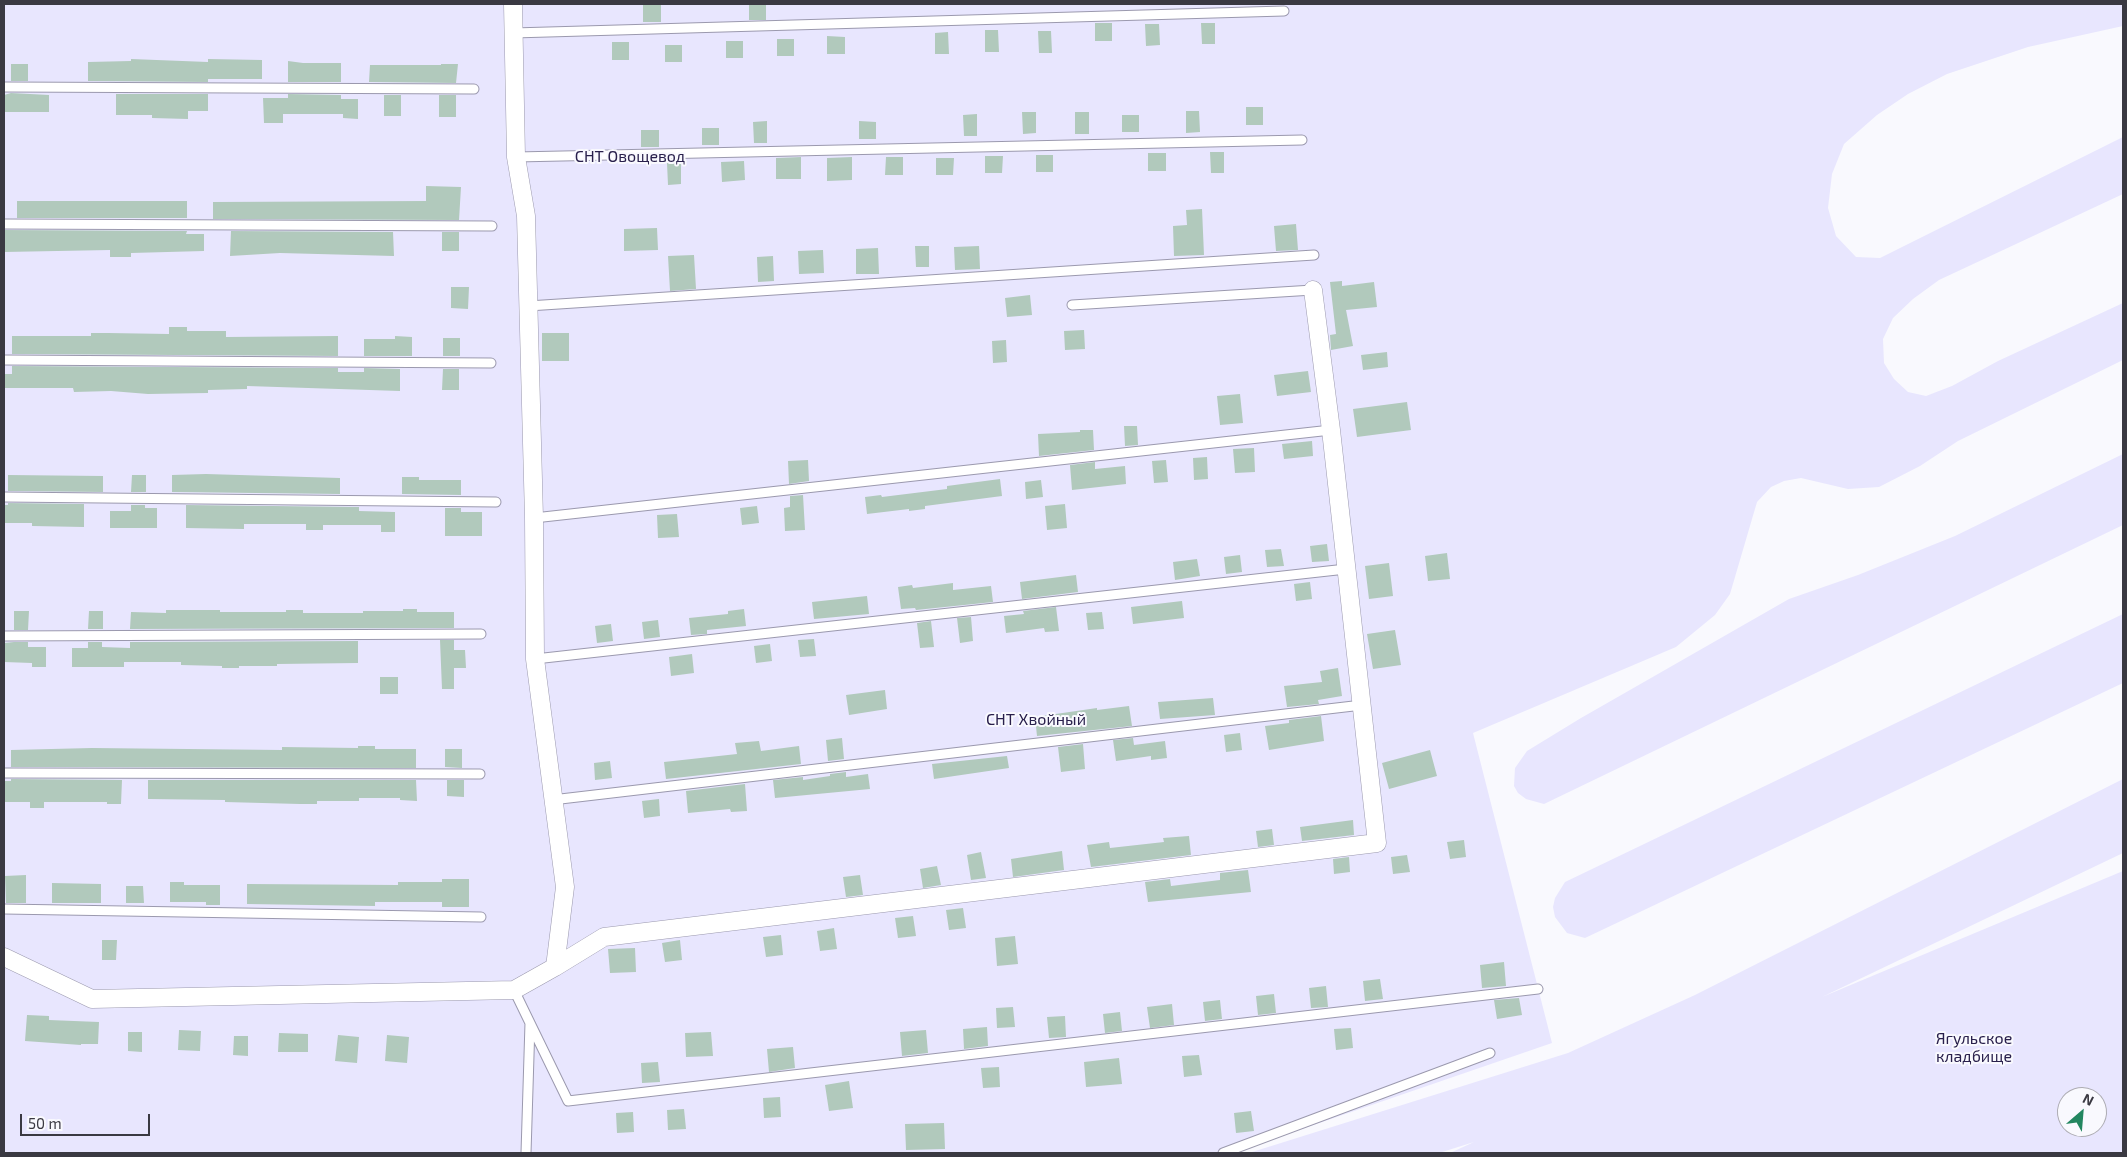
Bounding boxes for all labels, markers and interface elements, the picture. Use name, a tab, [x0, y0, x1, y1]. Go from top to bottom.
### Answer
park label: СНТ Овощевод	[575, 147, 685, 167]
park label: СНТ Хвойный	[986, 710, 1086, 730]
park label: Ягульское кладбище	[1936, 1029, 2012, 1067]
north arrow	[2057, 1087, 2107, 1137]
text: N	[2080, 1089, 2097, 1109]
scale bar	[22, 1104, 152, 1136]
text: 50 m	[28, 1114, 62, 1132]

